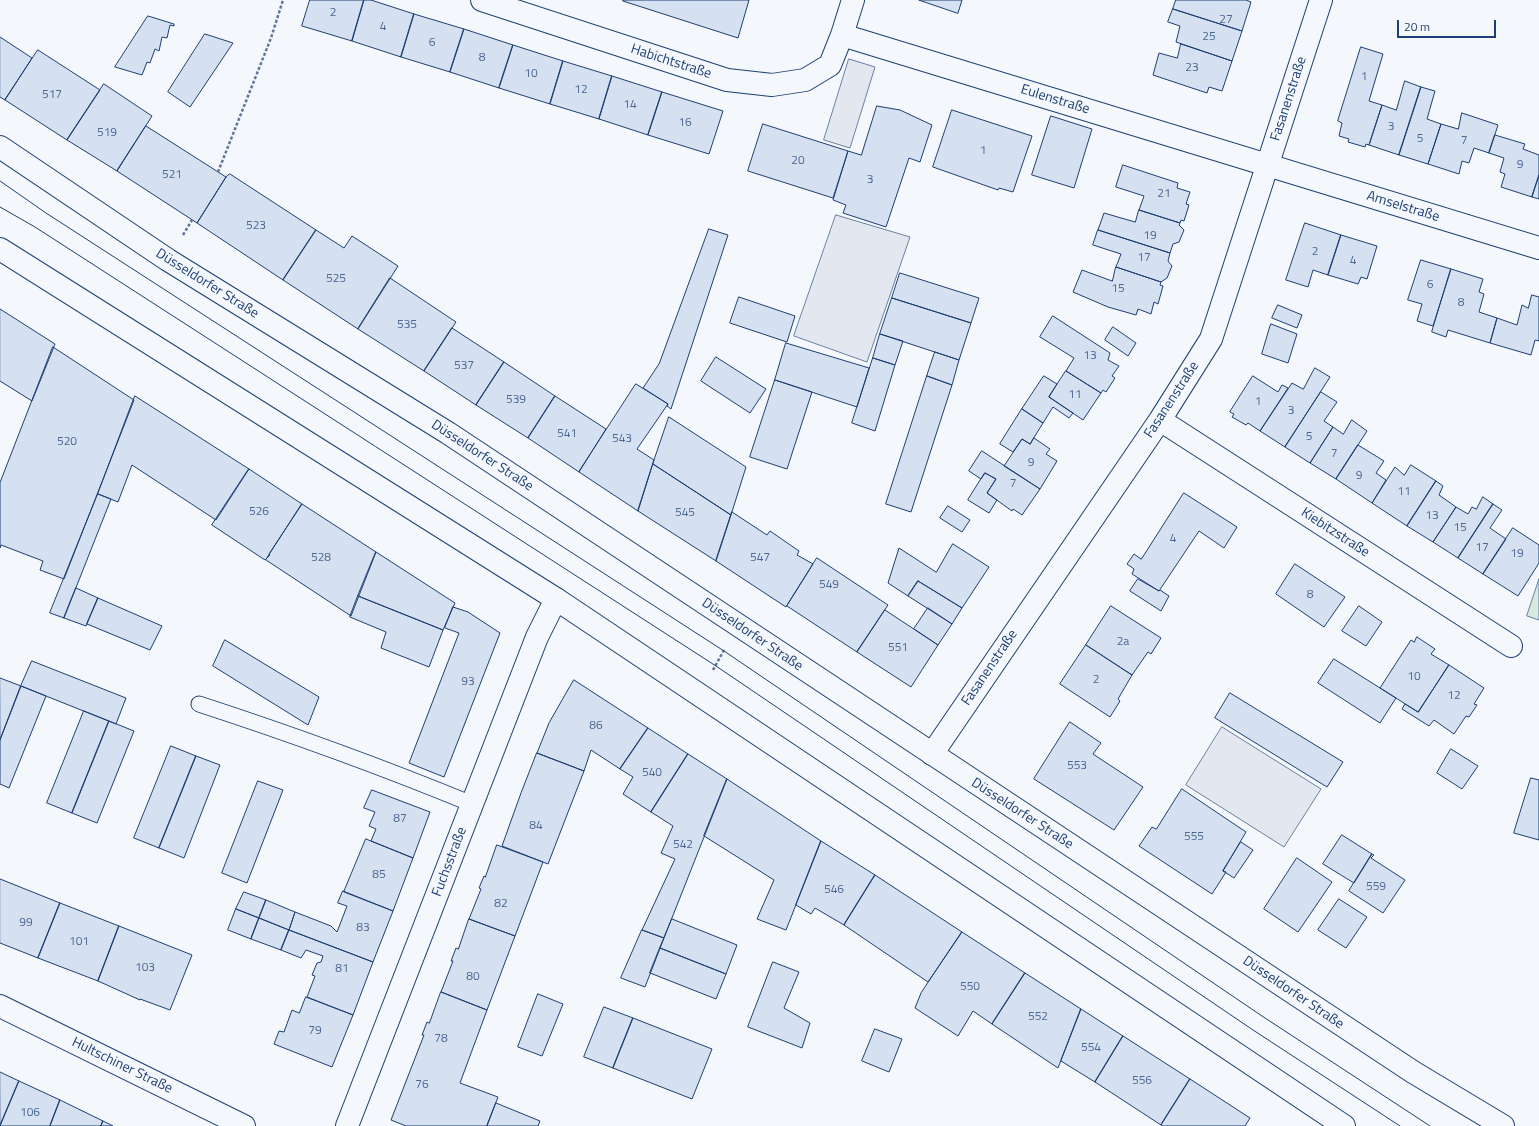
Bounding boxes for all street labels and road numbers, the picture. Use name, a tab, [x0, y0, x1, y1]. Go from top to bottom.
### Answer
street label: Habichtstraße	[629, 41, 713, 83]
street label: Fasanenstraße	[1267, 55, 1311, 143]
street label: Eulenstraße	[1018, 82, 1092, 118]
street label: Amselstraße	[1365, 188, 1441, 226]
street label: Düsseldorfer Straße	[152, 246, 262, 322]
street label: Fasanenstraße	[1141, 359, 1203, 441]
street label: Düsseldorfer Straße	[428, 417, 536, 495]
street label: Kiebitzstraße	[1298, 505, 1372, 561]
street label: Düsseldorfer Straße	[698, 595, 806, 675]
street label: Fasanenstraße	[958, 627, 1022, 709]
street label: Düsseldorfer Straße	[968, 775, 1076, 853]
street label: Fuchsstraße	[429, 825, 471, 899]
street label: Düsseldorfer Straße	[1239, 953, 1347, 1033]
street label: Hultschiner Straße	[69, 1034, 175, 1098]

